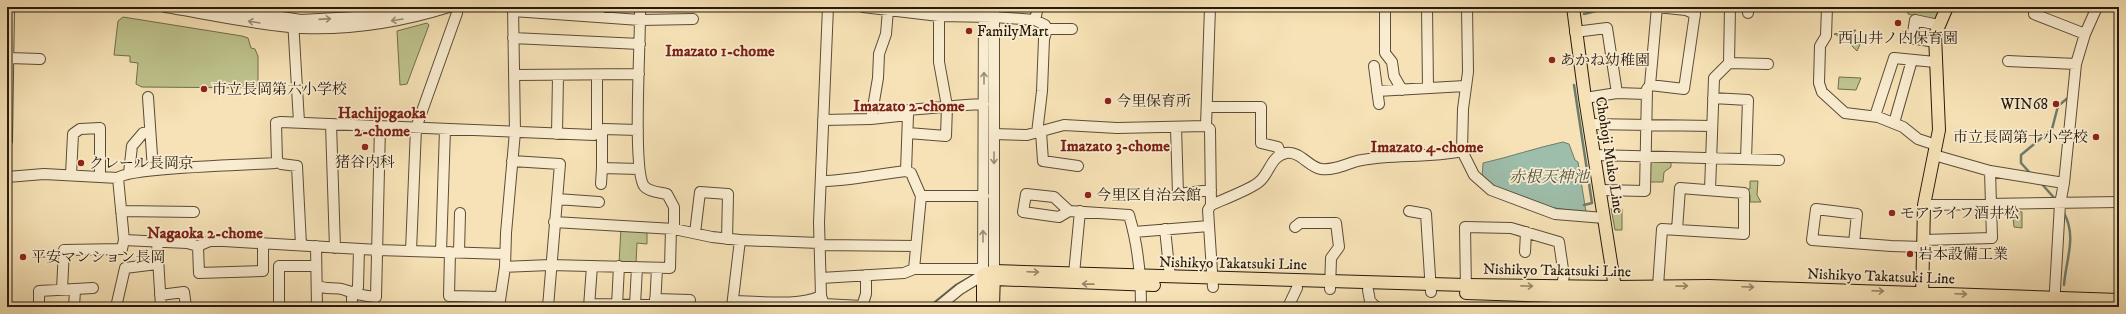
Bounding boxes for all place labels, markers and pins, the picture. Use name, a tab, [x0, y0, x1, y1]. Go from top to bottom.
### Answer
marker: 西山井ノ内保育園	[1893, 18, 1903, 28]
place label: FamilyMart	[977, 22, 1049, 41]
marker: FamilyMart	[964, 26, 974, 36]
place label: 西山井ノ内保育園	[1838, 29, 1958, 48]
place label: あかね幼稚園	[1560, 51, 1650, 70]
marker: あかね幼稚園	[1547, 55, 1557, 65]
place label: 市立長岡第六小学校	[212, 80, 347, 99]
marker: 市立長岡第六小学校	[199, 84, 209, 94]
place label: 今里保育所	[1116, 92, 1191, 111]
place label: WIN68	[1999, 95, 2048, 114]
marker: 今里保育所	[1103, 96, 1113, 106]
marker: WIN68	[2051, 99, 2061, 109]
place label: 市立長岡第十小学校	[1953, 128, 2088, 147]
marker: 市立長岡第十小学校	[2091, 132, 2101, 142]
marker: 猪谷内科	[360, 142, 370, 152]
place label: 猪谷内科	[335, 153, 395, 172]
place label: クレール長岡京	[89, 154, 194, 173]
marker: クレール長岡京	[76, 158, 86, 168]
place label: 今里区自治会館	[1096, 186, 1201, 205]
marker: 今里区自治会館	[1083, 190, 1093, 200]
place label: モアライフ酒井松	[1900, 204, 2019, 223]
marker: モアライフ酒井松	[1887, 208, 1897, 218]
place label: 岩本設備工業	[1918, 245, 2008, 264]
place label: 平安マンション長岡	[31, 248, 165, 267]
marker: 岩本設備工業	[1905, 249, 1915, 259]
marker: 平安マンション長岡	[18, 252, 28, 262]

